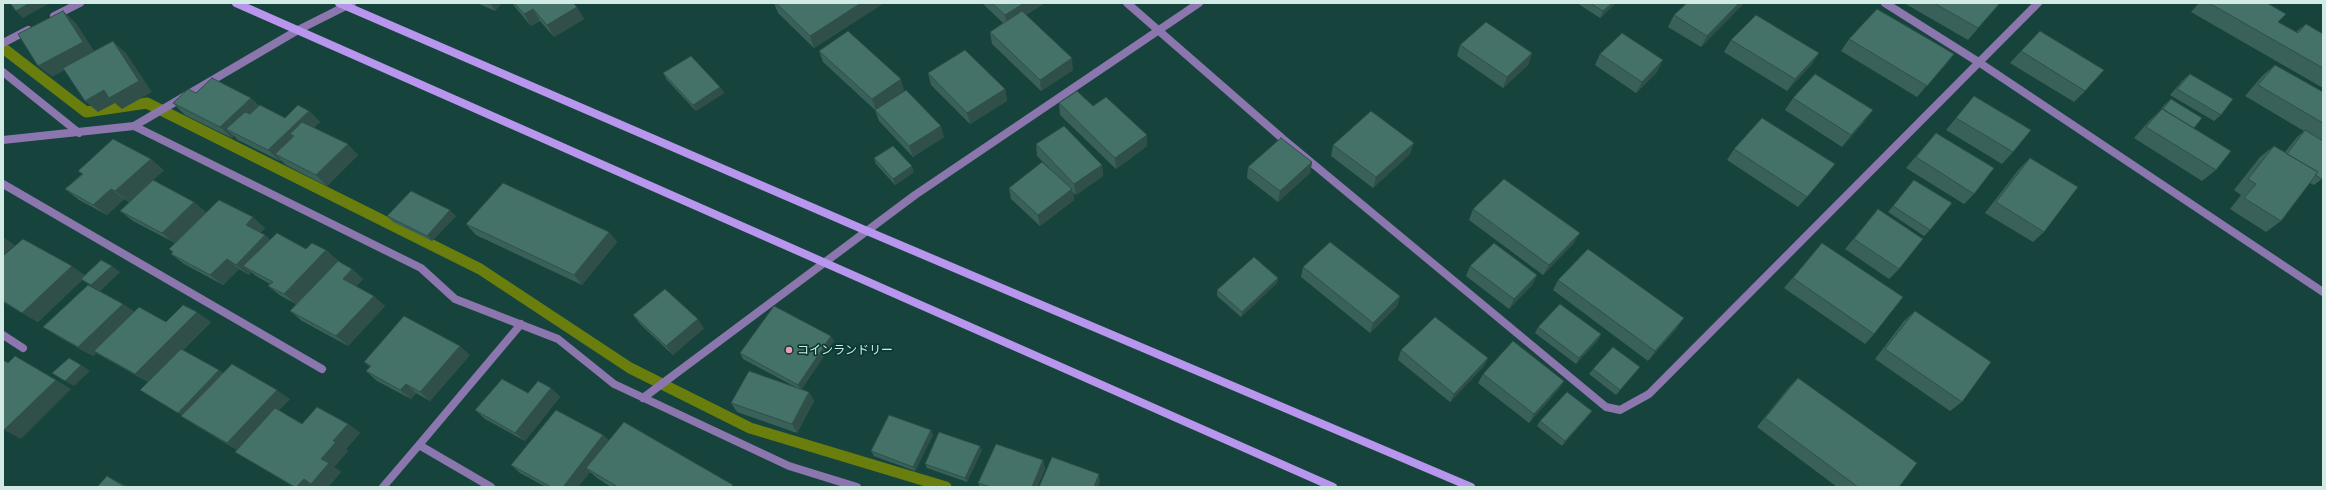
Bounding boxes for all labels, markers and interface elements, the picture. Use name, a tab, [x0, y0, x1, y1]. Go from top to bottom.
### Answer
place label: コインランドリー	[797, 343, 893, 357]
marker: コインランドリー	[784, 345, 794, 355]

